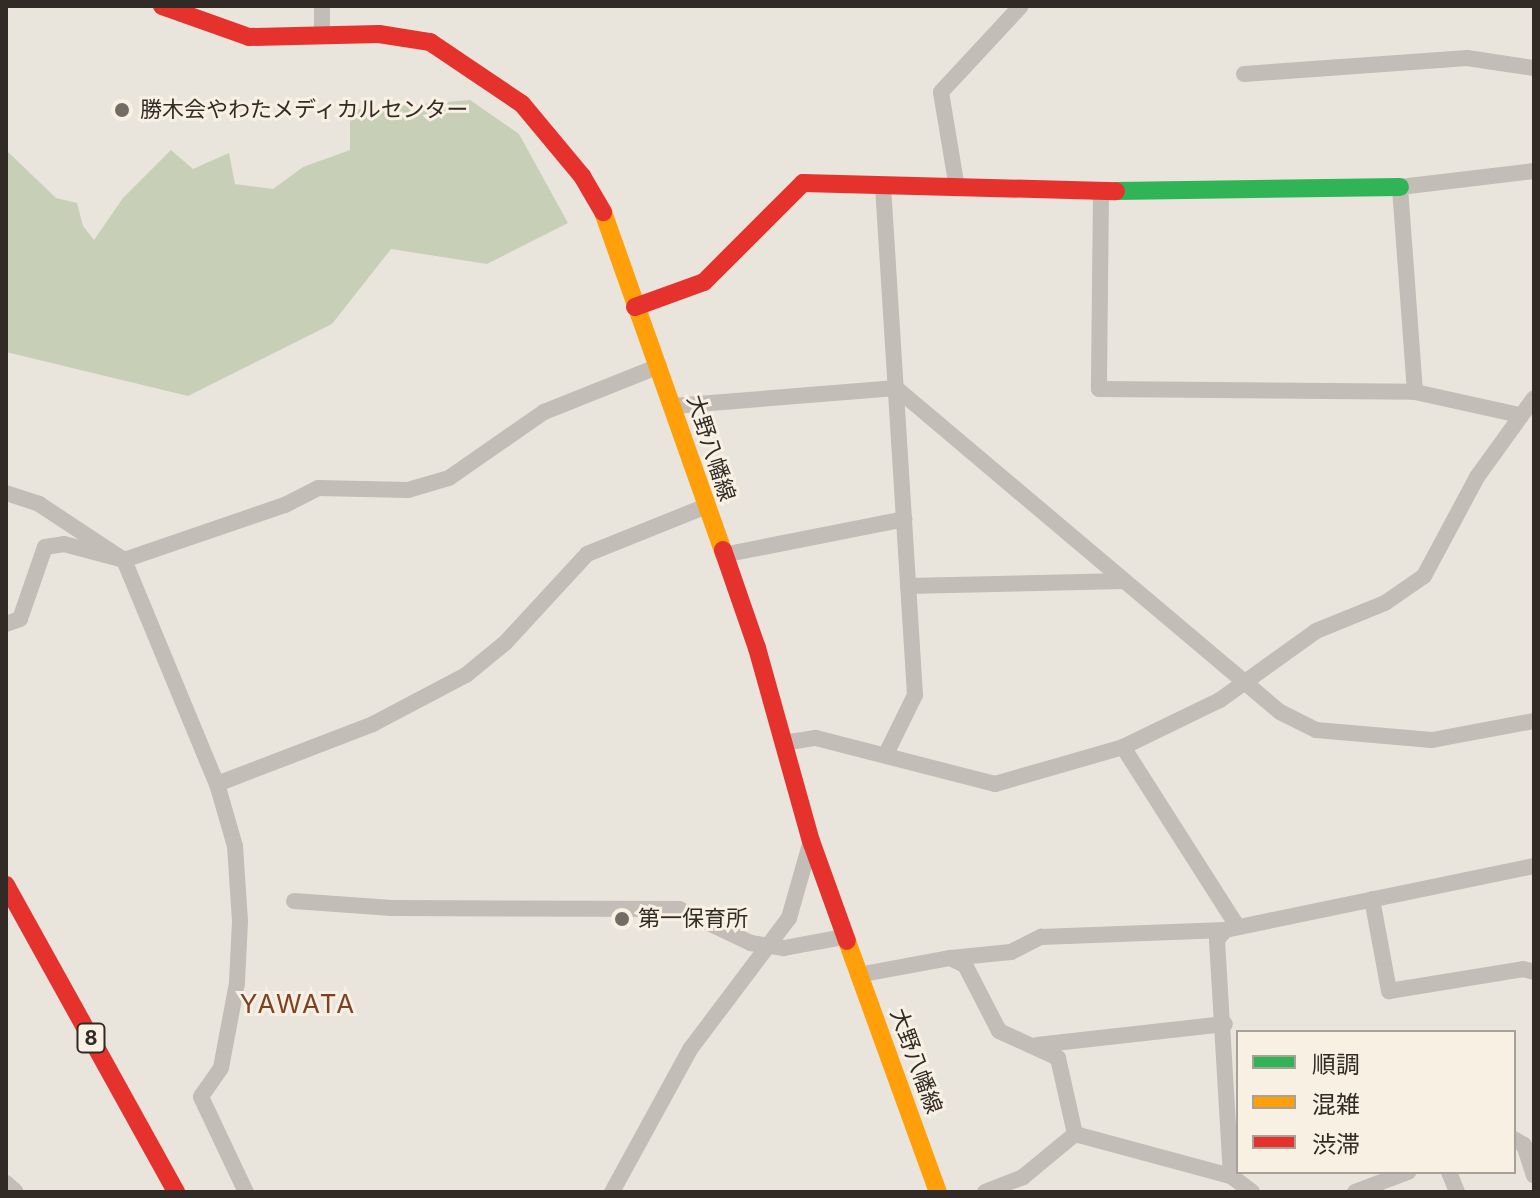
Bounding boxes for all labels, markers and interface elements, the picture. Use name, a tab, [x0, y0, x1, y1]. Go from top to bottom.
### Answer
place label: 勝木会やわたメディカルセンター	[140, 97, 470, 123]
marker: 勝木会やわたメディカルセンター	[111, 99, 133, 121]
street label: 大野八幡線	[681, 392, 741, 504]
place label: 第一保育所	[638, 906, 748, 932]
marker: 第一保育所	[613, 910, 631, 928]
district label: YAWATA	[240, 988, 356, 1020]
street label: 大野八幡線	[885, 1005, 947, 1117]
road number: 8	[75, 1022, 107, 1054]
legend	[1236, 1030, 1516, 1174]
text: 順調	[1312, 1050, 1360, 1079]
text: 混雑	[1312, 1090, 1360, 1119]
text: 渋滞	[1312, 1130, 1360, 1159]

